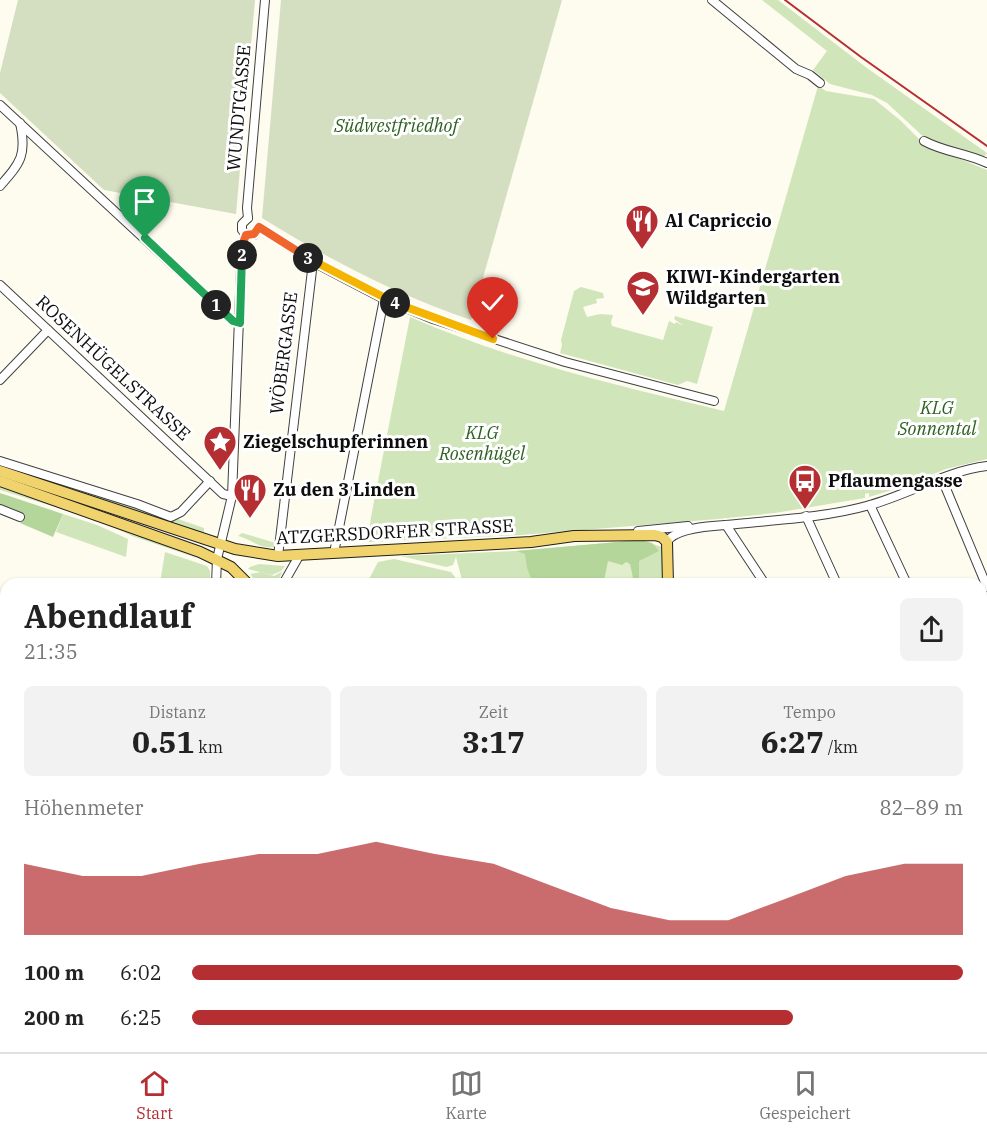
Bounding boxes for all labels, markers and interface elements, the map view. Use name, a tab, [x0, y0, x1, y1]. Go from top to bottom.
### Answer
street label: WUNDTGASSE	[222, 44, 255, 172]
park label: Südwestfriedhof	[333, 114, 461, 137]
pin	[119, 176, 170, 238]
icon: arrive	[128, 185, 161, 218]
restaurant icon: Al Capriccio	[624, 203, 660, 250]
place label: Al Capriccio	[665, 209, 772, 232]
pin: 2	[227, 240, 257, 270]
pin: 3	[293, 243, 323, 273]
text: 2	[237, 245, 247, 265]
text: 3	[303, 248, 313, 268]
place label: KIWI-Kindergarten Wildgarten	[666, 265, 840, 309]
school or university icon: KIWI-Kindergarten Wildgarten	[625, 269, 661, 316]
pin	[467, 277, 518, 339]
icon: check	[476, 286, 509, 319]
pin: 4	[380, 288, 410, 318]
street label: ROSENHÜGELSTRASSE	[31, 290, 195, 445]
pin: 1	[201, 290, 231, 320]
street label: WÖBERGASSE	[265, 290, 302, 416]
text: 4	[390, 293, 400, 313]
text: 1	[211, 295, 221, 315]
park label: KLG Sonnental	[897, 396, 977, 440]
park label: KLG Rosenhügel	[438, 421, 526, 465]
place icon: Ziegelschupferinnen	[202, 424, 238, 471]
place label: Ziegelschupferinnen	[243, 430, 428, 453]
bus stop icon: Pflaumengasse	[787, 463, 823, 510]
place label: Pflaumengasse	[828, 469, 963, 492]
restaurant icon: Zu den 3 Linden	[232, 472, 268, 519]
place label: Zu den 3 Linden	[273, 478, 416, 501]
street label: ATZGERSDORFER STRASSE	[276, 514, 514, 549]
text: Abendlauf	[24, 594, 193, 637]
button: share	[900, 598, 963, 661]
text: 21:35	[24, 638, 78, 665]
text: Distanz	[149, 702, 206, 722]
text: Zeit	[479, 702, 508, 722]
text: Tempo	[783, 702, 836, 722]
text: 0.51	[132, 722, 195, 761]
text: 3:17	[462, 722, 525, 761]
text: 6:27	[761, 722, 824, 761]
text: km	[195, 737, 223, 757]
text: /km	[824, 737, 858, 757]
text: Höhenmeter	[24, 794, 143, 821]
text: 82–89 m	[880, 794, 963, 821]
text: 100 m	[24, 959, 84, 986]
text: 6:02	[120, 959, 162, 986]
text: 200 m	[24, 1004, 84, 1031]
text: 6:25	[120, 1004, 162, 1031]
tab: Start	[136, 1067, 173, 1123]
tab: Karte	[446, 1067, 487, 1123]
tab: Gespeichert	[759, 1067, 851, 1123]

